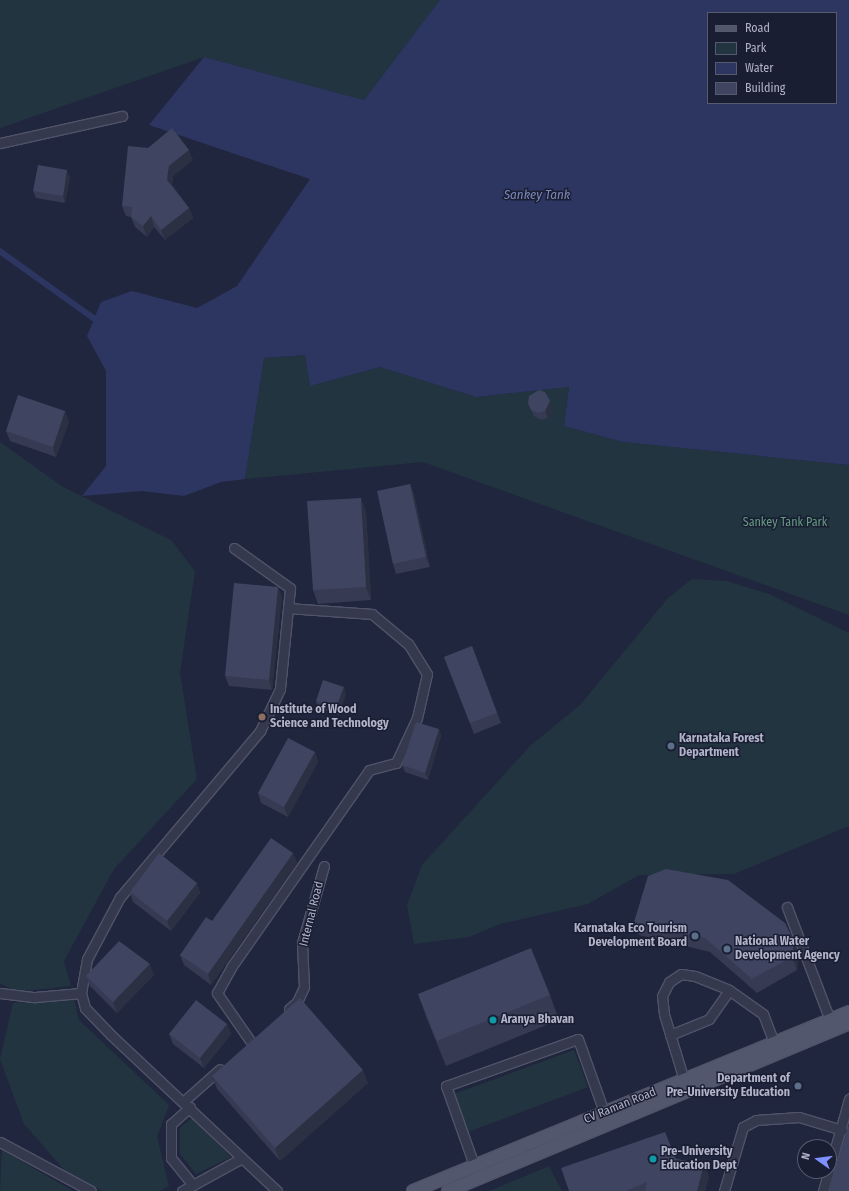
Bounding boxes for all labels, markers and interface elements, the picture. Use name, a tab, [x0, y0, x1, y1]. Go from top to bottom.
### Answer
legend	[707, 12, 837, 104]
text: Road	[745, 21, 770, 35]
text: Park	[745, 41, 766, 55]
text: Water	[745, 61, 773, 75]
text: Building	[745, 81, 785, 95]
water label: Sankey Tank	[504, 187, 570, 203]
park label: Sankey Tank Park	[743, 516, 827, 530]
place label: Institute of Wood Science and Technology	[270, 703, 389, 731]
marker: Institute of Wood Science and Technology	[257, 712, 267, 722]
place label: Karnataka Forest Department	[679, 732, 764, 760]
marker: Karnataka Forest Department	[666, 741, 676, 751]
street label: Internal Road	[297, 880, 327, 948]
place label: Karnataka Eco Tourism Development Board	[574, 922, 687, 950]
marker: Karnataka Eco Tourism Development Board	[690, 931, 700, 941]
place label: National Water Development Agency	[735, 935, 840, 963]
marker: National Water Development Agency	[722, 944, 732, 954]
place label: Aranya Bhavan	[501, 1013, 574, 1027]
marker: Aranya Bhavan	[488, 1015, 498, 1025]
place label: Department of Pre-University Education	[667, 1072, 790, 1100]
marker: Department of Pre-University Education	[793, 1081, 803, 1091]
street label: CV Raman Road	[582, 1085, 658, 1127]
north arrow	[797, 1139, 837, 1179]
place label: Pre-University Education Dept	[661, 1145, 737, 1173]
text: N	[799, 1151, 813, 1161]
marker: Pre-University Education Dept	[648, 1154, 658, 1164]

